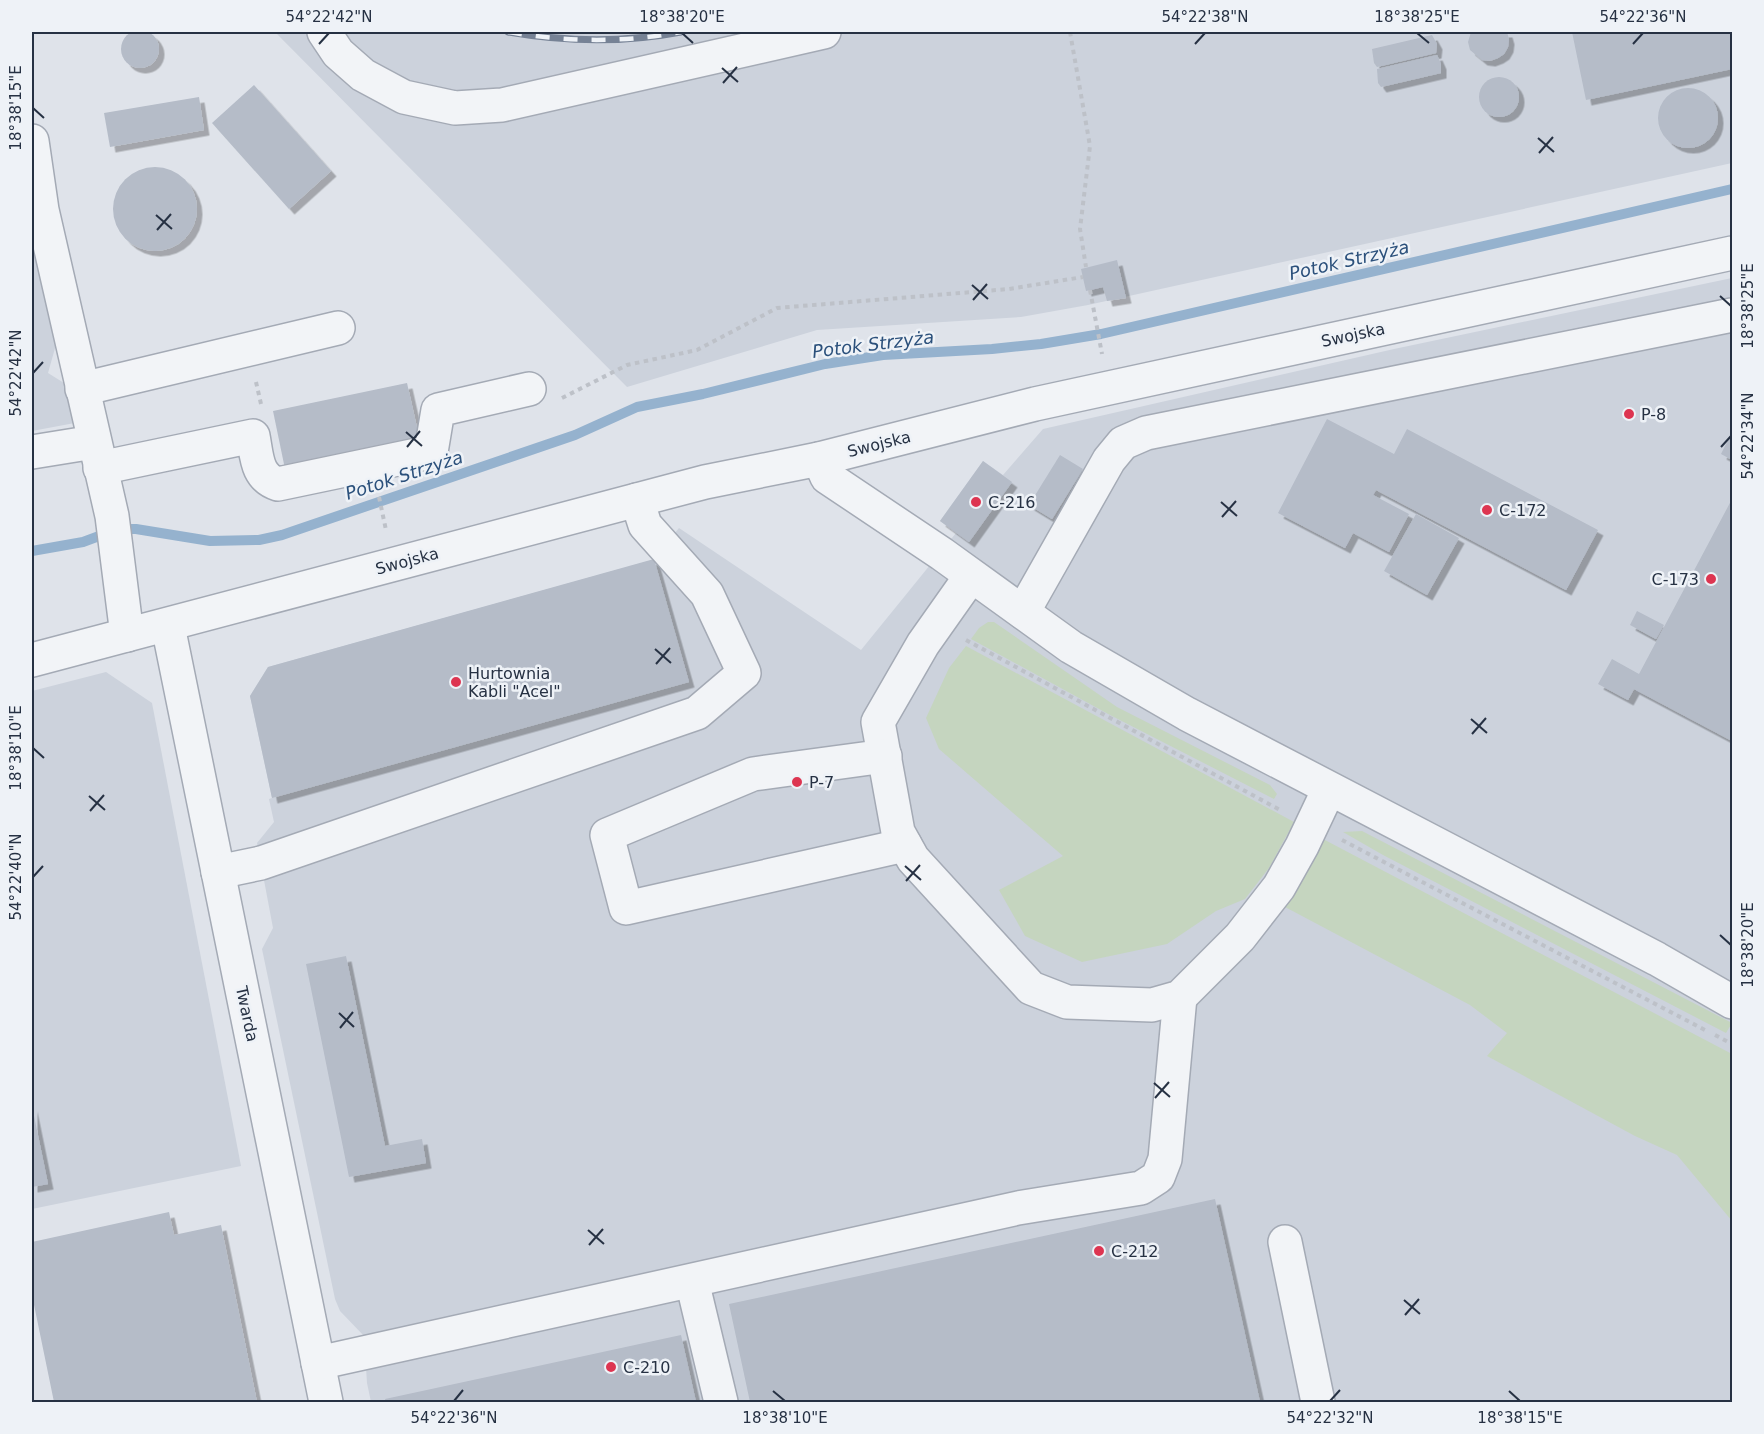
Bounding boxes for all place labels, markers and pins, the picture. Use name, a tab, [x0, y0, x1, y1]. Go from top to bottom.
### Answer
place label: P-8	[1641, 405, 1666, 424]
marker: P-8	[1622, 407, 1636, 421]
place label: C-216	[988, 493, 1035, 512]
marker: C-216	[969, 495, 983, 509]
place label: C-172	[1499, 501, 1546, 520]
marker: C-172	[1480, 503, 1494, 517]
place label: C-173	[1652, 570, 1699, 589]
marker: C-173	[1704, 572, 1718, 586]
place label: Hurtownia Kabli "Acel"	[468, 664, 561, 701]
marker: Hurtownia Kabli "Acel"	[449, 675, 463, 689]
place label: P-7	[809, 773, 834, 792]
marker: P-7	[790, 775, 804, 789]
place label: C-212	[1111, 1242, 1158, 1261]
marker: C-212	[1092, 1244, 1106, 1258]
place label: C-210	[623, 1358, 670, 1377]
marker: C-210	[604, 1360, 618, 1374]

